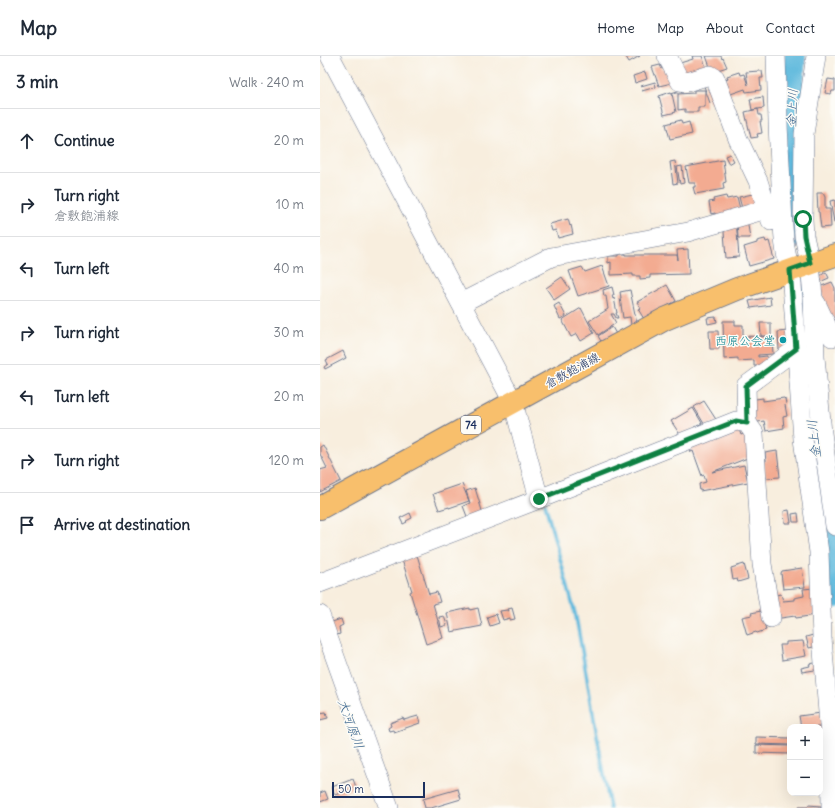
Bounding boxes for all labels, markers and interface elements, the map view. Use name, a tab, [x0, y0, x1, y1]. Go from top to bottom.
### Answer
text: Map	[20, 16, 57, 40]
text: Home	[597, 19, 635, 37]
text: Map	[657, 19, 684, 37]
text: About	[706, 19, 744, 37]
text: Contact	[766, 19, 815, 37]
text: 3 min	[16, 71, 58, 93]
text: Walk · 240 m	[229, 74, 304, 91]
water label: 金上川	[782, 88, 802, 128]
icon: ahead	[16, 130, 38, 152]
text: Continue	[54, 131, 115, 150]
text: 20 m	[274, 132, 304, 149]
text: Turn right	[54, 186, 119, 205]
icon: right	[16, 194, 38, 216]
text: 10 m	[276, 196, 304, 213]
text: 倉敷飽浦線	[54, 207, 119, 224]
route start	[794, 210, 812, 228]
icon: left	[16, 258, 38, 280]
text: Turn left	[54, 259, 109, 278]
text: 40 m	[273, 260, 304, 277]
icon: right	[16, 322, 38, 344]
text: Turn right	[54, 323, 119, 342]
text: 30 m	[274, 324, 304, 341]
place label: 西原公会堂	[715, 333, 775, 348]
marker: 西原公会堂	[778, 335, 788, 345]
street label: 倉敷飽浦線	[542, 349, 602, 391]
icon: left	[16, 386, 38, 408]
text: Turn left	[54, 387, 109, 406]
text: 20 m	[274, 388, 304, 405]
road number: 74	[461, 416, 481, 434]
water label: 金上川	[803, 419, 825, 459]
icon: right	[16, 450, 38, 472]
text: Turn right	[54, 451, 119, 470]
text: 120 m	[269, 452, 304, 469]
route end	[530, 490, 548, 508]
icon: arrive	[16, 514, 38, 536]
text: Arrive at destination	[54, 515, 190, 534]
water label: 大河原川	[334, 697, 368, 751]
map controls	[787, 724, 823, 796]
button: +	[787, 724, 823, 760]
button: −	[787, 760, 823, 796]
scale bar	[332, 780, 425, 799]
text: 50 m	[338, 782, 364, 796]

